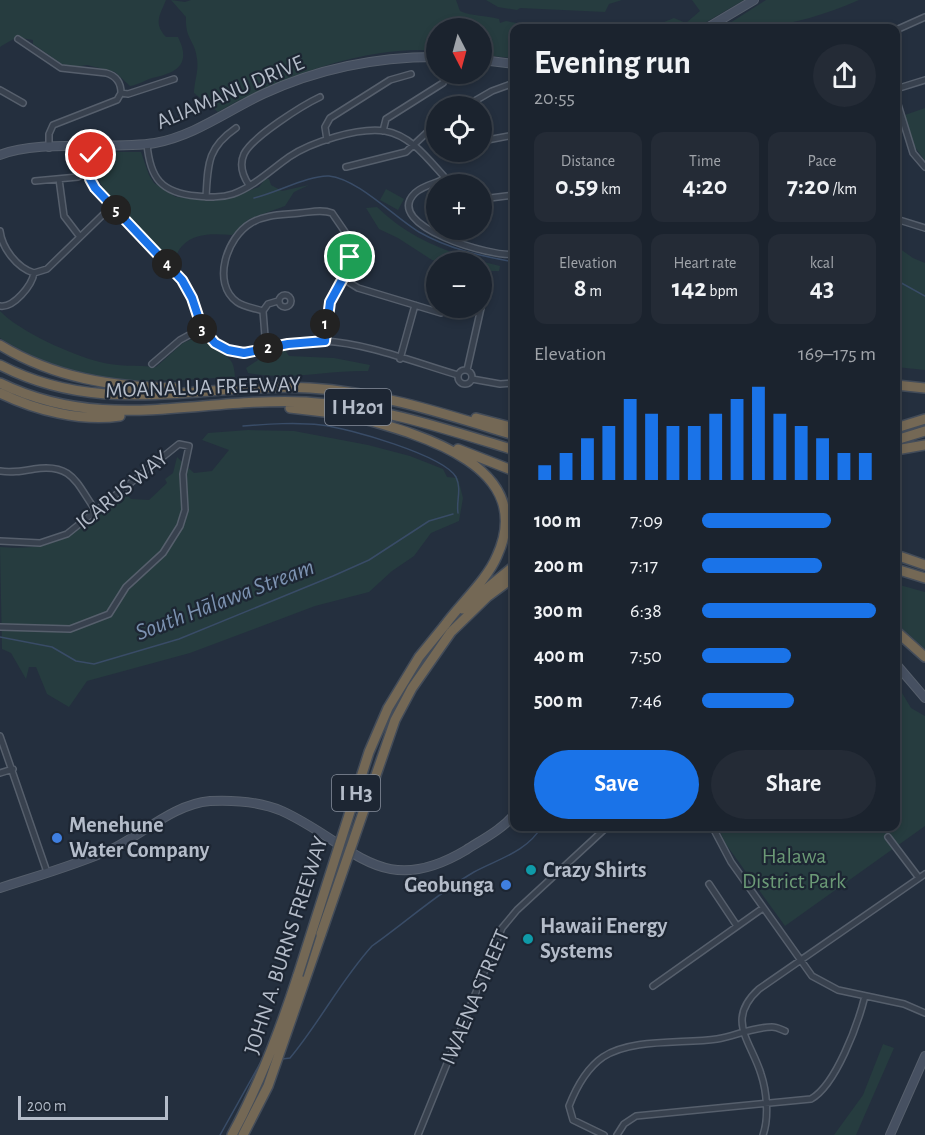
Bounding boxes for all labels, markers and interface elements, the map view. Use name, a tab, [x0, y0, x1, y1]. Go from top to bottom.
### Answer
north arrow	[426, 18, 492, 84]
map controls	[426, 18, 492, 318]
button: share	[813, 44, 876, 107]
text: Evening run	[534, 47, 691, 80]
street label: ALIAMANU DRIVE	[153, 51, 307, 133]
text: 20:55	[534, 88, 575, 108]
button: locate	[426, 96, 492, 162]
pin	[65, 129, 116, 180]
icon: check	[74, 138, 107, 171]
text: Distance	[561, 153, 615, 169]
text: Time	[689, 153, 721, 169]
text: Pace	[808, 153, 836, 169]
text: 0.59	[555, 173, 598, 199]
text: 4:20	[683, 173, 727, 199]
text: 7:20	[787, 173, 830, 199]
button: +	[426, 174, 492, 240]
text: km	[598, 181, 621, 197]
text: /km	[830, 181, 857, 197]
pin: 5	[101, 195, 131, 225]
text: 5	[113, 202, 119, 218]
pin	[324, 231, 375, 282]
icon: arrive	[333, 240, 366, 273]
pin: 4	[152, 249, 182, 279]
button: −	[426, 252, 492, 318]
text: Elevation	[559, 255, 617, 271]
text: Heart rate	[674, 255, 736, 271]
text: kcal	[810, 255, 834, 271]
text: 4	[163, 256, 171, 272]
text: 8	[574, 275, 587, 301]
text: 142	[672, 275, 707, 301]
text: 43	[810, 275, 834, 301]
text: m	[587, 283, 602, 299]
text: bpm	[707, 283, 738, 299]
pin: 1	[310, 309, 340, 339]
pin: 3	[187, 314, 217, 344]
text: 1	[322, 316, 328, 332]
text: 3	[199, 321, 205, 337]
pin: 2	[253, 333, 283, 363]
text: 2	[264, 340, 272, 356]
text: Elevation	[534, 344, 606, 364]
text: 169–175 m	[798, 344, 876, 364]
street label: MOANALUA FREEWAY	[105, 373, 302, 401]
road number: I H201	[325, 389, 391, 425]
street label: ICARUS WAY	[72, 446, 173, 534]
text: 100 m	[534, 511, 581, 531]
text: 7:09	[630, 511, 663, 531]
water label: South Hālawa Stream	[132, 555, 318, 645]
text: 200 m	[534, 556, 583, 576]
text: 7:17	[630, 556, 658, 576]
text: 300 m	[534, 601, 583, 621]
text: 6:38	[630, 601, 662, 621]
text: 400 m	[534, 646, 584, 666]
text: 7:50	[630, 646, 662, 666]
text: 500 m	[534, 691, 583, 711]
text: 7:46	[630, 691, 662, 711]
button: Save	[534, 750, 699, 819]
button: Share	[711, 750, 876, 819]
road number: I H3	[332, 775, 380, 811]
place label: Menehune Water Company	[69, 814, 210, 862]
marker: Menehune Water Company	[50, 831, 64, 845]
street label: JOHN A. BURNS FREEWAY	[240, 833, 332, 1057]
park label: Halawa District Park	[742, 845, 846, 892]
place label: Crazy Shirts	[543, 859, 646, 882]
marker: Crazy Shirts	[524, 863, 538, 877]
place label: Geobunga	[404, 874, 494, 896]
marker: Geobunga	[499, 878, 513, 892]
place label: Hawaii Energy Systems	[540, 915, 668, 963]
street label: IWAENA STREET	[437, 926, 513, 1068]
marker: Hawaii Energy Systems	[521, 932, 535, 946]
scale bar	[18, 1093, 168, 1120]
text: 200 m	[27, 1098, 67, 1114]

